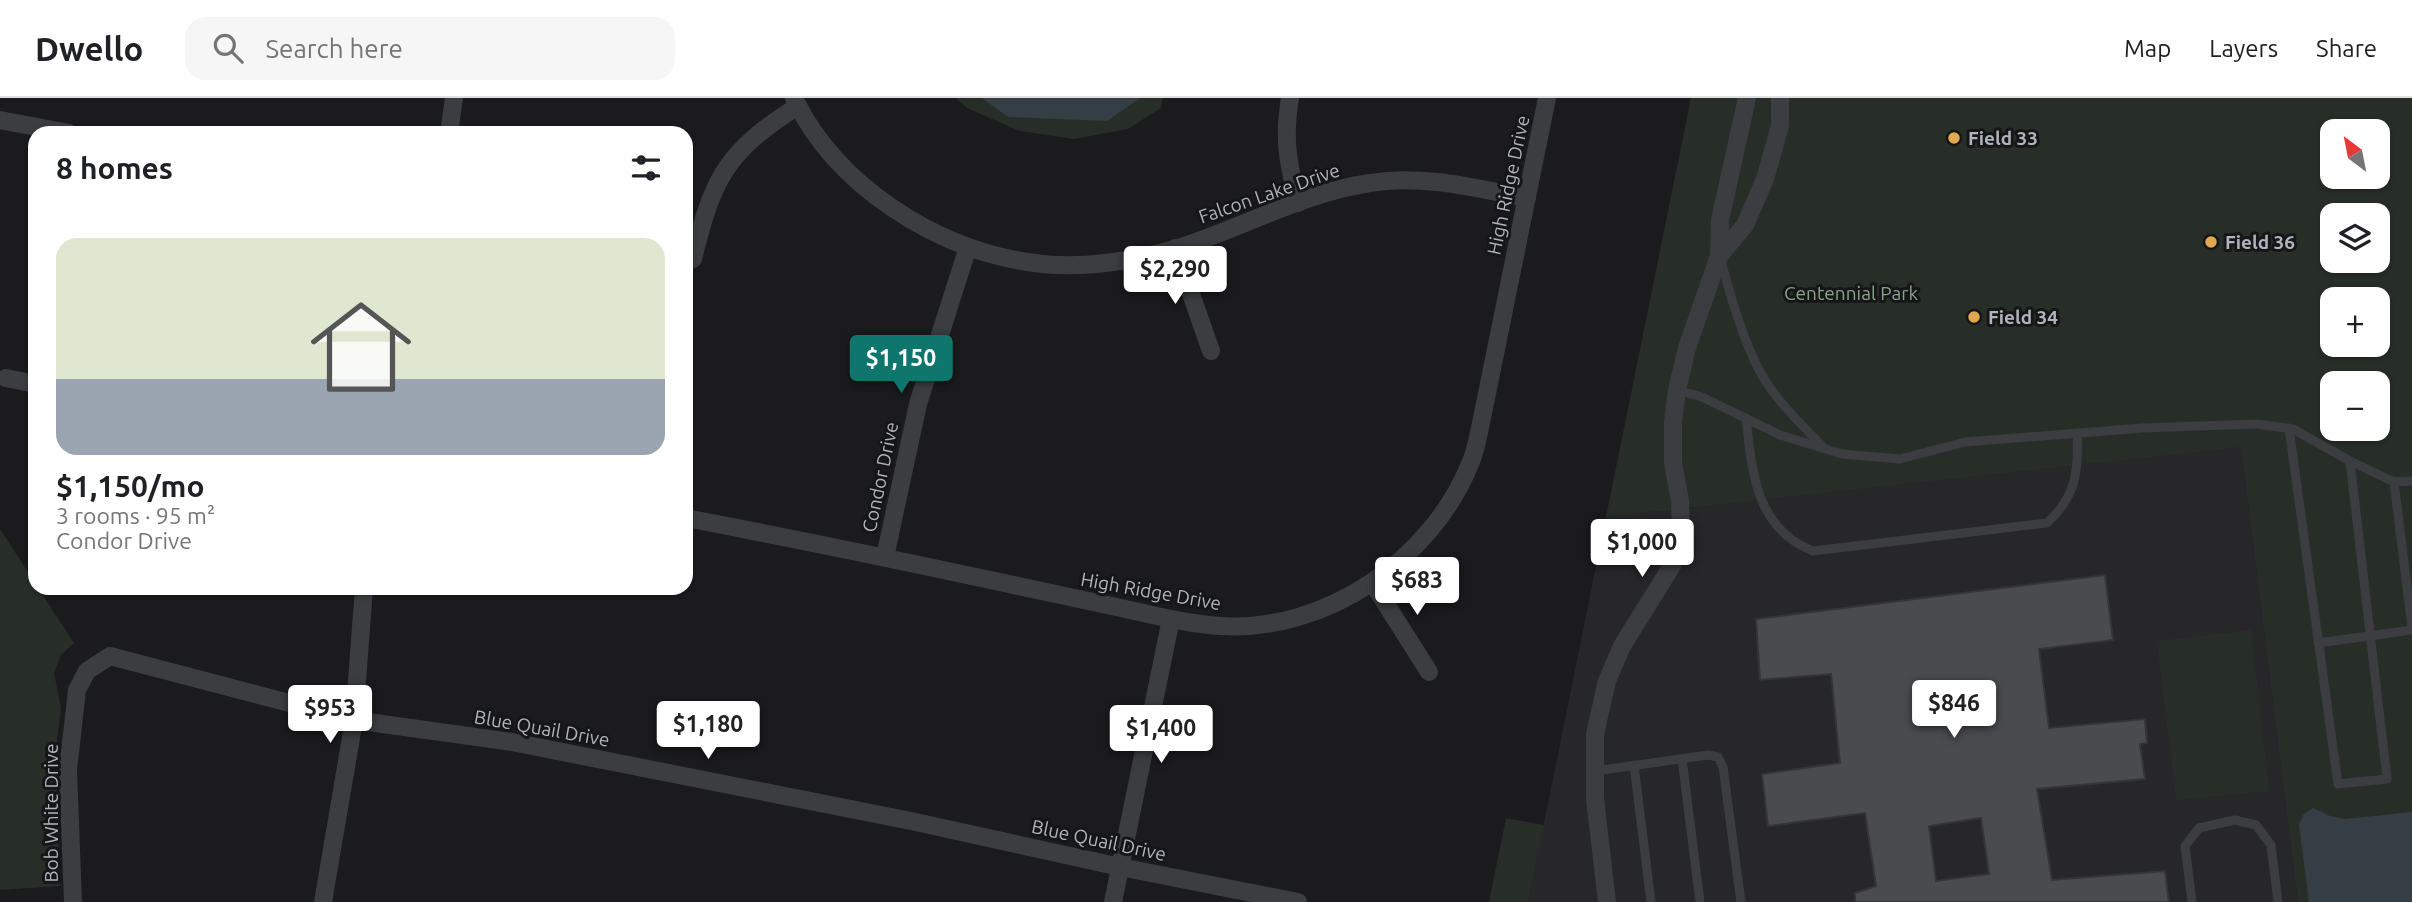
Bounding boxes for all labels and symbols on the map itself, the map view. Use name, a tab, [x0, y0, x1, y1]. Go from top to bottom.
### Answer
street label: High Ridge Drive	[1482, 113, 1534, 257]
north arrow	[2320, 119, 2390, 189]
place label: Field 33	[1968, 127, 2038, 149]
marker: Field 33	[1946, 130, 1962, 146]
street label: Falcon Lake Drive	[1196, 159, 1342, 227]
place label: Field 36	[2225, 231, 2295, 253]
marker: Field 36	[2203, 234, 2219, 250]
pin: $2,290	[1118, 246, 1232, 306]
park label: Centennial Park	[1784, 282, 1918, 304]
place label: Field 34	[1988, 306, 2058, 328]
marker: Field 34	[1966, 309, 1982, 325]
pin: $1,150	[844, 336, 958, 395]
street label: Condor Drive	[858, 420, 902, 534]
pin: $1,000	[1585, 519, 1699, 579]
pin: $683	[1376, 558, 1458, 617]
street label: High Ridge Drive	[1079, 568, 1223, 614]
pin: $846	[1913, 680, 1995, 740]
pin: $953	[289, 686, 371, 745]
pin: $1,180	[651, 702, 765, 761]
street label: Blue Quail Drive	[473, 705, 611, 751]
pin: $1,400	[1104, 706, 1218, 765]
street label: Bob White Drive	[40, 744, 62, 882]
street label: Blue Quail Drive	[1030, 815, 1168, 865]

